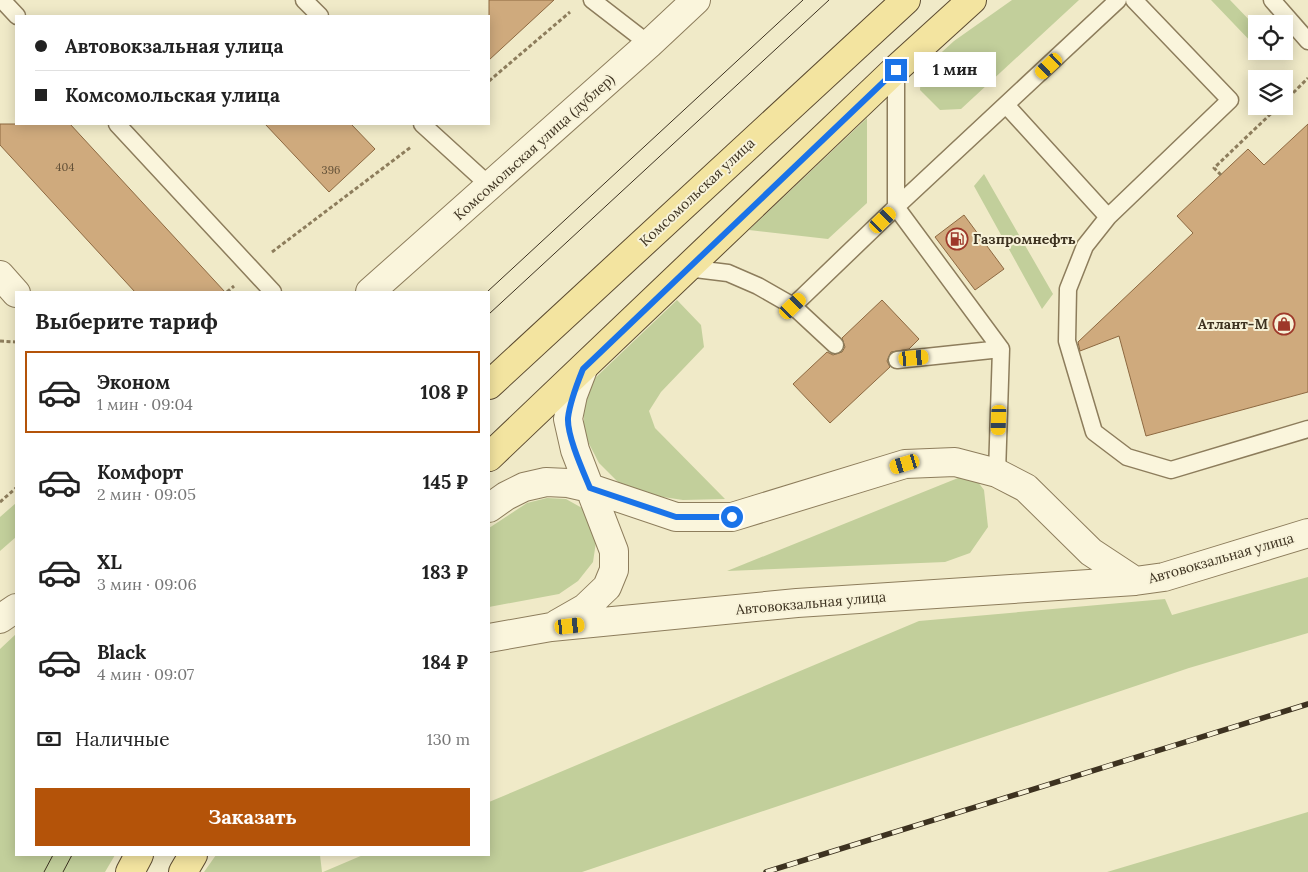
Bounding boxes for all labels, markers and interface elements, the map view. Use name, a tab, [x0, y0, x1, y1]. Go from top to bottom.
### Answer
map controls	[1248, 15, 1293, 115]
button: locate	[1248, 15, 1293, 60]
text: Автовокзальная улица	[65, 34, 283, 58]
car	[1032, 50, 1065, 82]
callout: 1 мин	[914, 52, 996, 88]
route end	[885, 59, 907, 81]
text: 1 мин	[933, 59, 977, 79]
street label: Комсомольская улица (дублер)	[450, 70, 618, 224]
button: layers	[1248, 70, 1293, 115]
text: Комсомольская улица	[65, 83, 280, 107]
street label: Комсомольская улица	[636, 134, 758, 250]
house number: 404	[56, 160, 74, 174]
house number: 396	[322, 163, 340, 177]
car	[866, 204, 899, 236]
fuel station icon: Газпромнефть	[945, 227, 969, 251]
place label: Газпромнефть	[973, 230, 1076, 248]
car	[776, 290, 809, 322]
text: Выберите тариф	[35, 307, 218, 335]
shop icon: Атлант-М	[1272, 312, 1296, 336]
place label: Атлант-М	[1198, 315, 1268, 333]
car	[898, 349, 929, 367]
icon: car	[37, 370, 82, 415]
text: Эконом	[97, 370, 170, 394]
text: 108 ₽	[421, 380, 468, 404]
text: 1 мин · 09:04	[97, 394, 193, 414]
car	[990, 405, 1007, 435]
car	[888, 452, 921, 476]
icon: car	[37, 460, 82, 505]
text: Комфорт	[97, 460, 183, 484]
text: 145 ₽	[423, 470, 468, 494]
text: 2 мин · 09:05	[97, 484, 196, 504]
route start	[721, 506, 743, 528]
street label: Автовокзальная улица	[1145, 529, 1296, 588]
icon: car	[37, 550, 82, 595]
text: XL	[97, 550, 122, 574]
text: 183 ₽	[422, 560, 468, 584]
text: 3 мин · 09:06	[97, 574, 197, 594]
street label: Автовокзальная улица	[734, 587, 887, 619]
car	[554, 617, 585, 635]
icon: car	[37, 640, 82, 685]
text: Black	[97, 640, 146, 664]
text: 184 ₽	[422, 650, 468, 674]
text: 4 мин · 09:07	[97, 664, 194, 684]
icon: cash	[35, 725, 63, 753]
text: Наличные	[75, 727, 169, 751]
text: 130 m	[427, 729, 470, 749]
button: Заказать	[35, 788, 470, 846]

